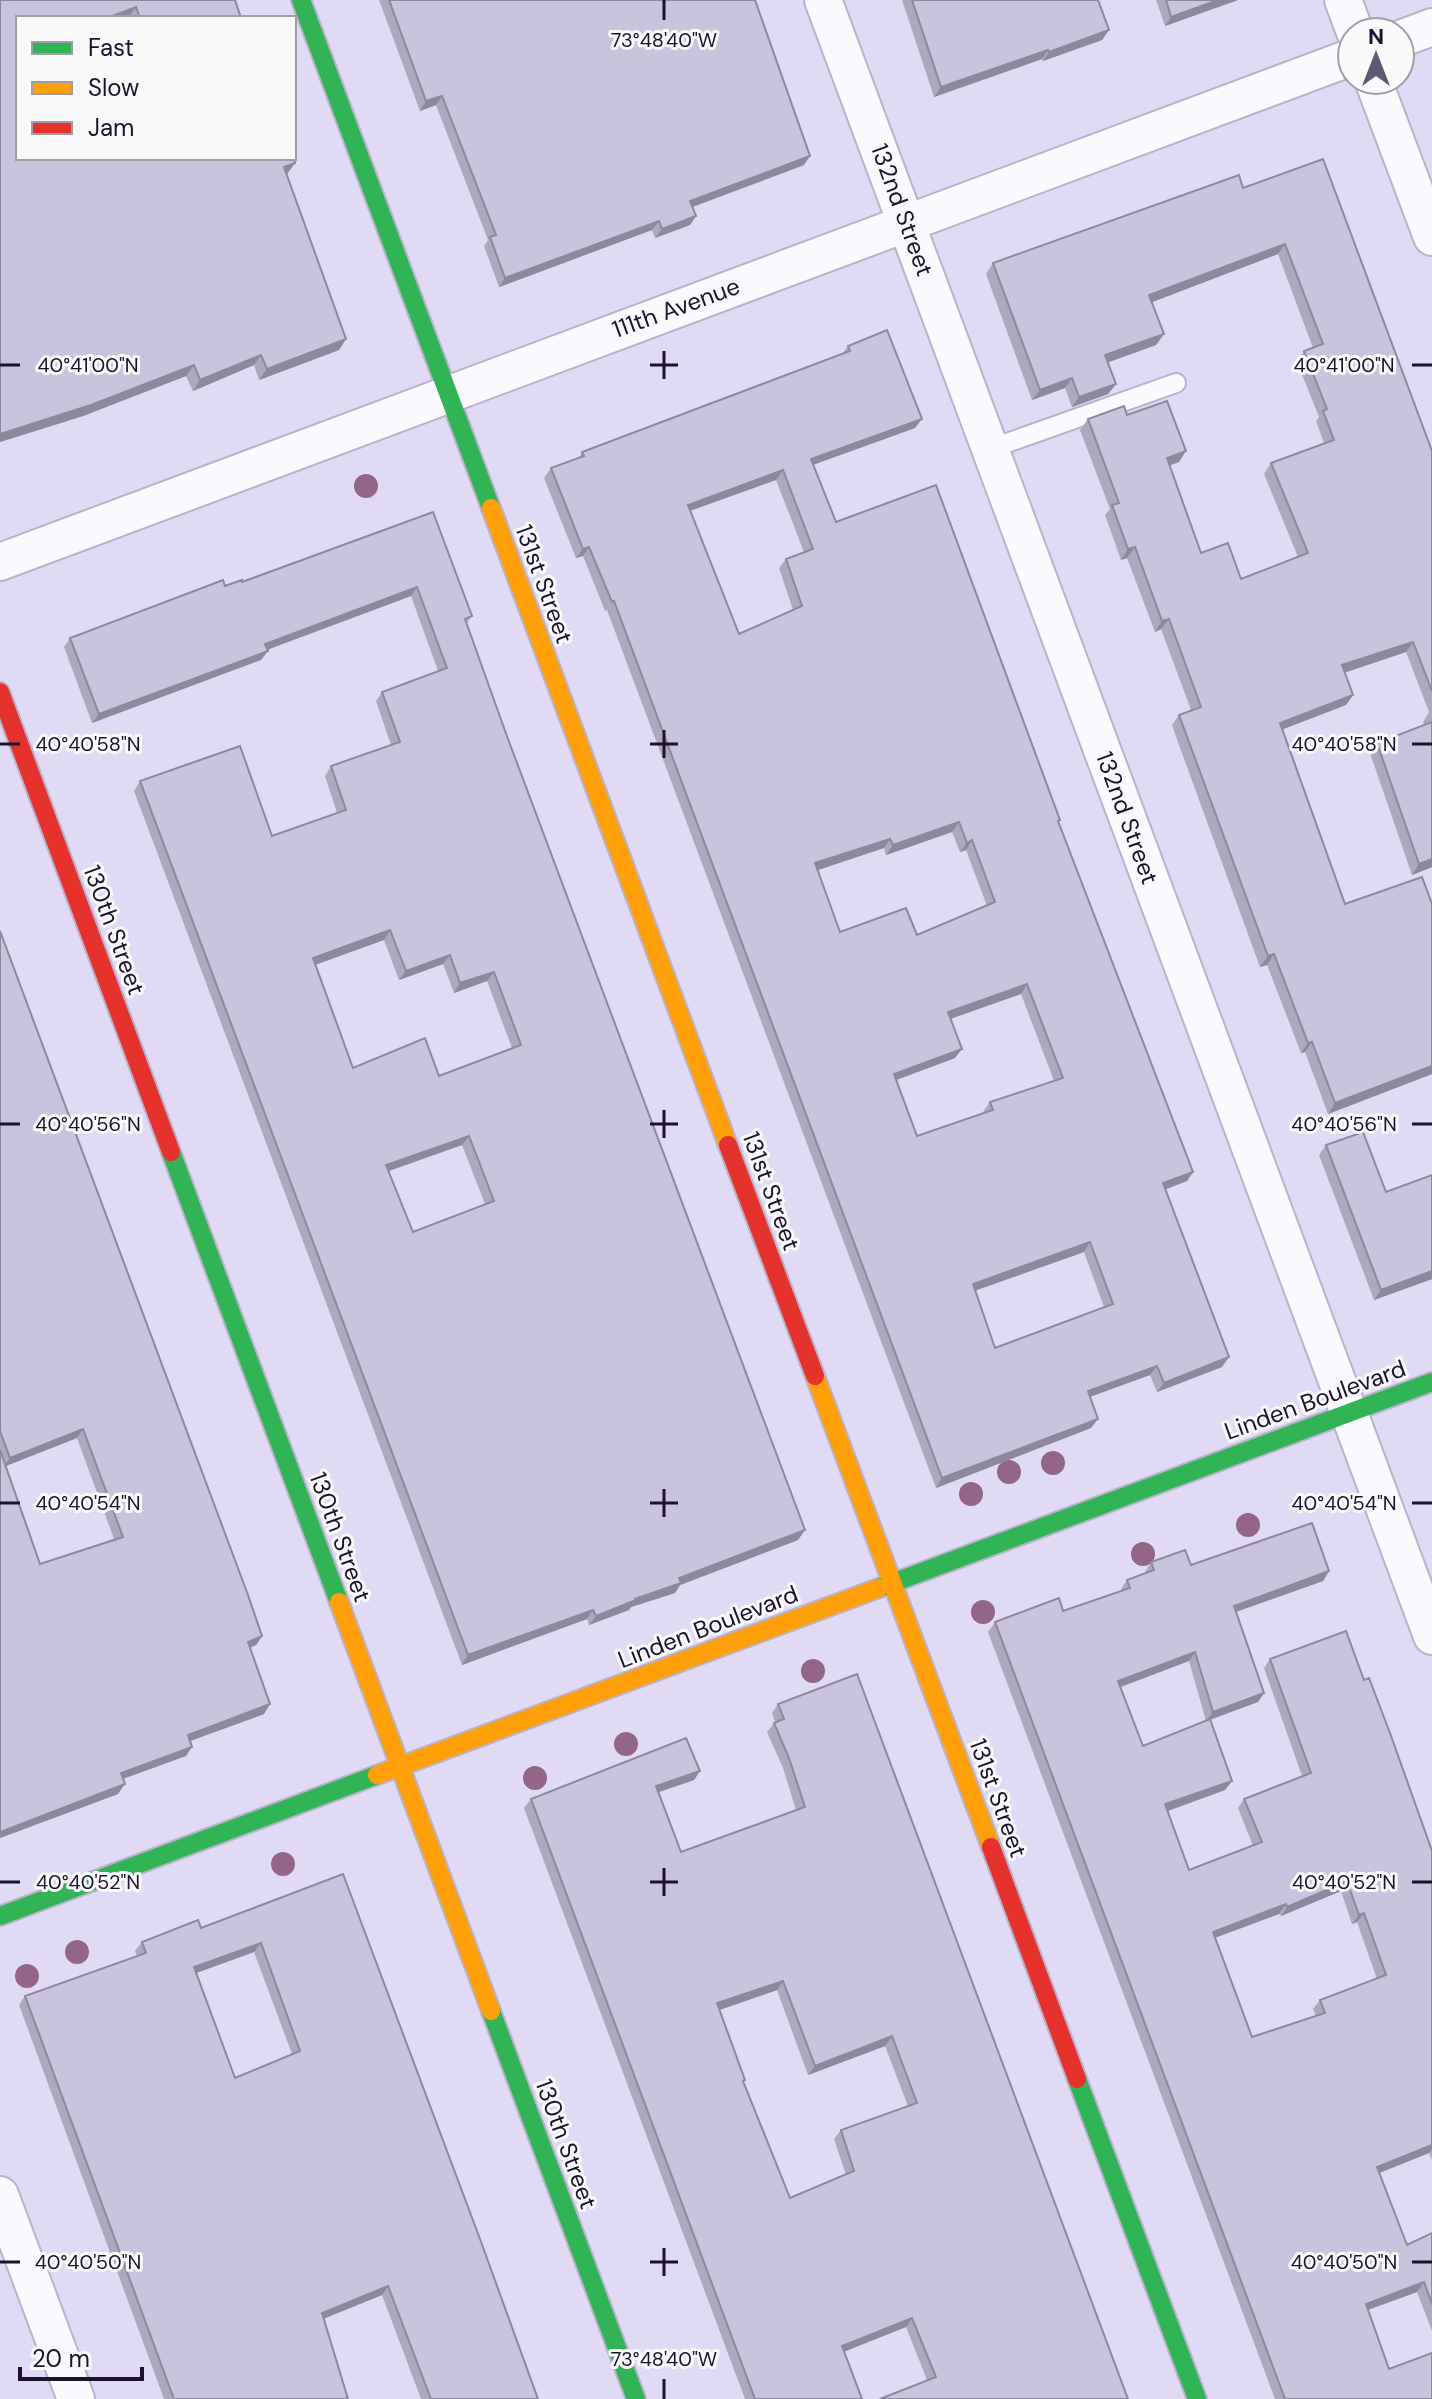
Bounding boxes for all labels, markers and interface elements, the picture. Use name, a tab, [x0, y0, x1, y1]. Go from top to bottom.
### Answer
legend	[16, 16, 296, 160]
north arrow	[1336, 16, 1416, 96]
text: N	[1368, 22, 1384, 51]
text: 73°48'40"W	[611, 27, 717, 53]
text: Fast	[88, 32, 134, 63]
text: Slow	[88, 72, 139, 103]
text: Jam	[88, 112, 134, 143]
street label: 132nd Street	[864, 139, 941, 280]
street label: 111th Avenue	[608, 270, 744, 345]
text: 40°41'00"N	[37, 352, 139, 378]
text: 40°41'00"N	[1293, 352, 1395, 378]
street label: 131st Street	[509, 520, 580, 647]
text: 40°40'58"N	[35, 731, 141, 757]
text: 40°40'58"N	[1291, 731, 1397, 757]
street label: 132nd Street	[1089, 747, 1166, 888]
street label: 130th Street	[77, 861, 152, 999]
text: 40°40'56"N	[35, 1111, 141, 1137]
text: 40°40'56"N	[1291, 1111, 1397, 1137]
street label: 131st Street	[736, 1127, 807, 1254]
street label: Linden Boulevard	[1220, 1352, 1410, 1447]
street label: 130th Street	[303, 1468, 378, 1606]
text: 40°40'54"N	[35, 1490, 141, 1516]
text: 40°40'54"N	[1291, 1490, 1397, 1516]
street label: Linden Boulevard	[613, 1578, 802, 1675]
street label: 131st Street	[963, 1734, 1034, 1861]
text: 40°40'52"N	[36, 1869, 140, 1895]
text: 40°40'52"N	[1292, 1869, 1396, 1895]
street label: 130th Street	[529, 2075, 604, 2213]
text: 40°40'50"N	[35, 2249, 141, 2275]
text: 40°40'50"N	[1291, 2249, 1397, 2275]
scale bar	[20, 2331, 142, 2381]
text: 20 m	[32, 2343, 90, 2374]
text: 73°48'40"W	[611, 2346, 717, 2372]

